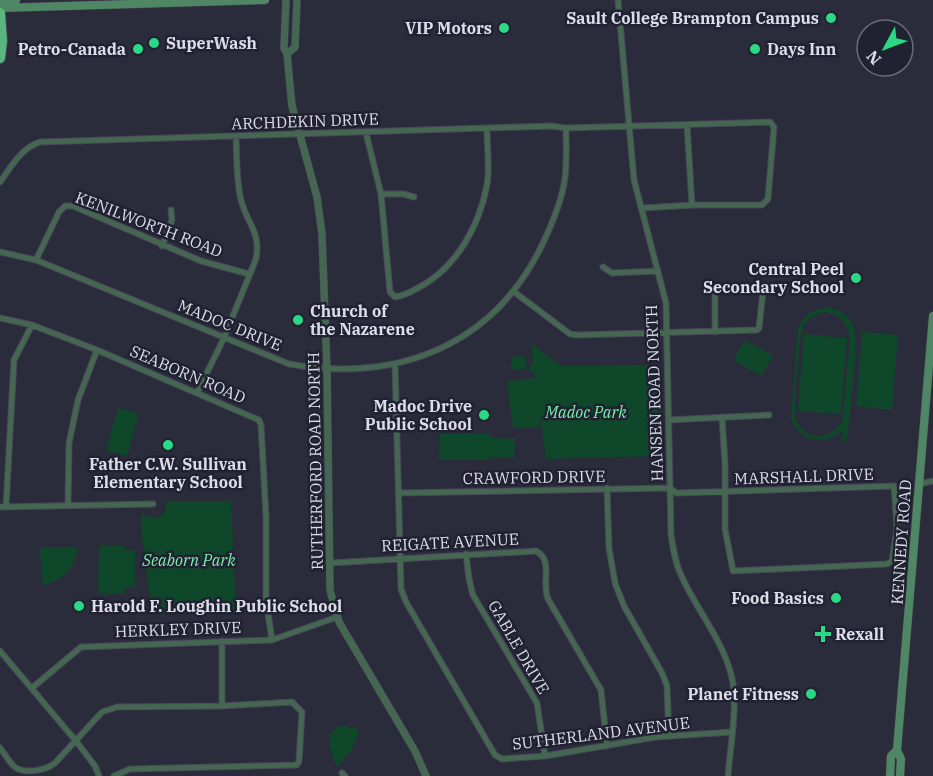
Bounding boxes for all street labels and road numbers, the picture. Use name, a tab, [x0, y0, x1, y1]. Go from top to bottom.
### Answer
street label: ARCHDEKIN DRIVE	[231, 108, 379, 134]
street label: KENILWORTH ROAD	[73, 187, 225, 261]
street label: MADOC DRIVE	[175, 295, 285, 355]
street label: HANSEN ROAD NORTH	[641, 304, 667, 482]
street label: SEABORN ROAD	[127, 341, 249, 407]
street label: RUTHERFORD ROAD NORTH	[303, 352, 327, 570]
street label: MARSHALL DRIVE	[734, 464, 874, 488]
street label: CRAWFORD DRIVE	[463, 466, 605, 488]
street label: KENNEDY ROAD	[887, 479, 915, 605]
street label: REIGATE AVENUE	[381, 528, 519, 556]
street label: GABLE DRIVE	[484, 597, 554, 697]
street label: HERKLEY DRIVE	[114, 617, 242, 641]
street label: SUTHERLAND AVENUE	[511, 712, 691, 754]

